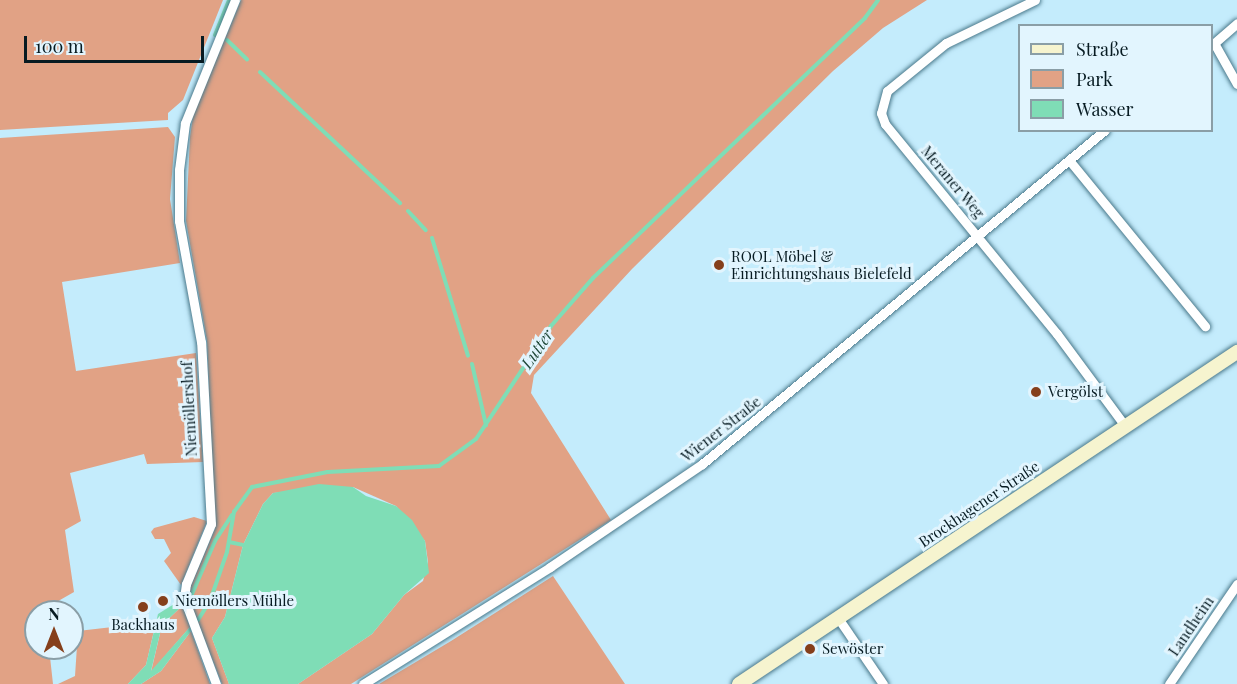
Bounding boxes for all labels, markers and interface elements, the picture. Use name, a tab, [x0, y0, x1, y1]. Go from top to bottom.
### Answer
scale bar	[27, 24, 207, 62]
legend	[1018, 24, 1213, 132]
text: 100 m	[35, 34, 84, 58]
text: Straße	[1076, 37, 1129, 61]
text: Park	[1076, 67, 1113, 91]
text: Wasser	[1076, 97, 1134, 121]
street label: Meraner Weg	[917, 142, 989, 222]
place label: ROOL Möbel & Einrichtungshaus Bielefeld	[731, 247, 912, 282]
marker: ROOL Möbel & Einrichtungshaus Bielefeld	[712, 258, 726, 272]
water label: Lutter	[517, 326, 557, 372]
street label: Niemöllershof	[178, 361, 200, 457]
place label: Vergölst	[1048, 383, 1103, 401]
marker: Vergölst	[1029, 385, 1043, 399]
street label: Wiener Straße	[678, 392, 764, 466]
street label: Brockhagener Straße	[915, 457, 1043, 551]
place label: Niemöllers Mühle	[175, 592, 294, 610]
street label: Landheim	[1165, 593, 1217, 659]
marker: Niemöllers Mühle	[156, 594, 170, 608]
north arrow	[24, 600, 84, 660]
marker: Backhaus	[136, 600, 150, 614]
text: N	[48, 603, 60, 624]
place label: Backhaus	[111, 616, 175, 634]
place label: Sewöster	[822, 640, 884, 658]
marker: Sewöster	[803, 642, 817, 656]

